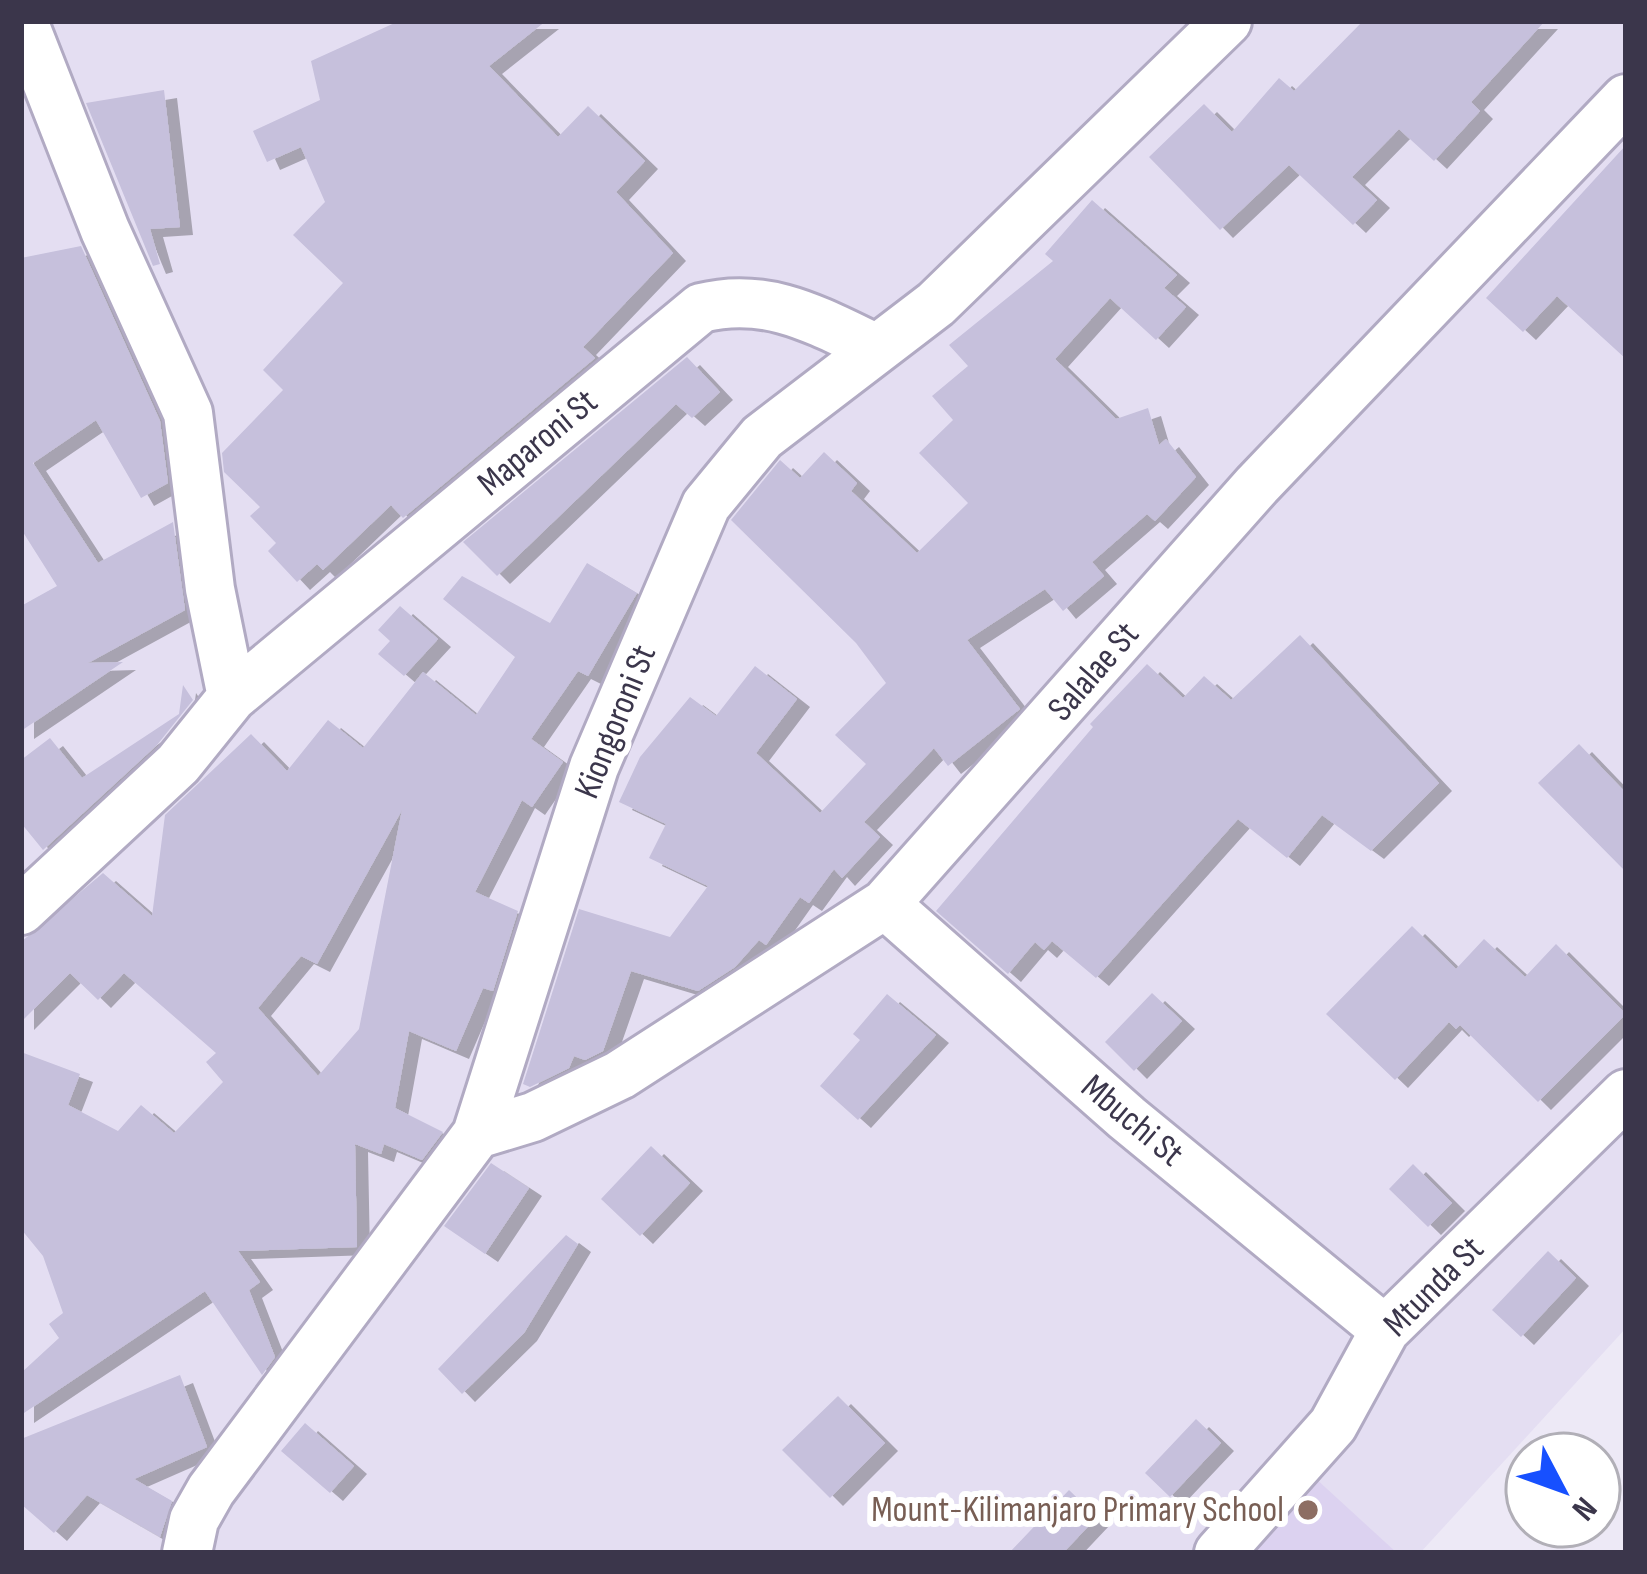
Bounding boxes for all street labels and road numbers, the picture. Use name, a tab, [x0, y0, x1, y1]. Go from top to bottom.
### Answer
street label: Maparoni St	[469, 381, 607, 505]
street label: Salalae St	[1039, 614, 1149, 730]
street label: Kiongoroni St	[566, 639, 666, 805]
street label: Mbuchi St	[1072, 1066, 1192, 1176]
street label: Mtunda St	[1375, 1228, 1493, 1346]

